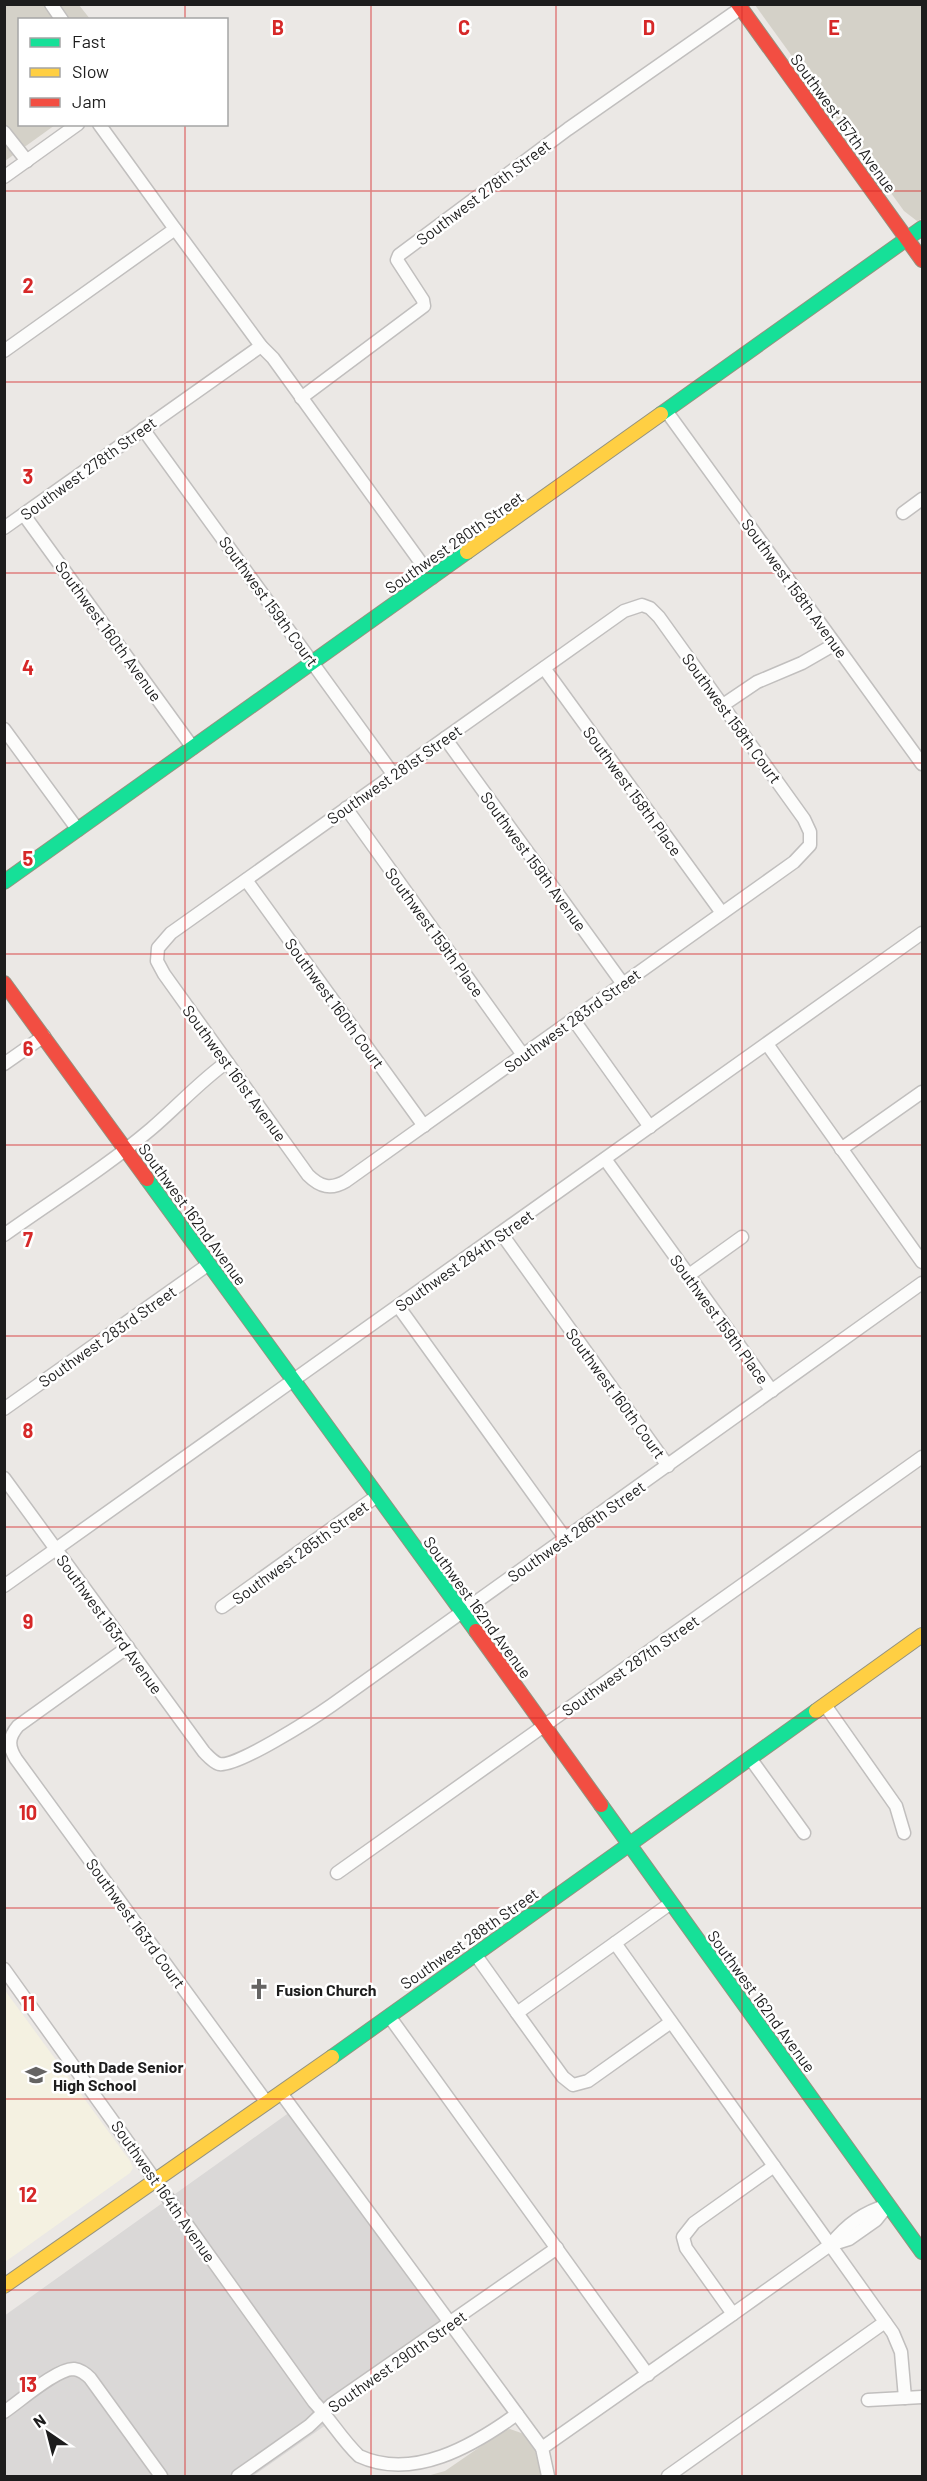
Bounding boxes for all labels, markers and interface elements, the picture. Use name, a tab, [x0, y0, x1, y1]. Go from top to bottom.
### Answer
text: B	[272, 15, 284, 39]
text: C	[458, 15, 470, 39]
text: D	[643, 15, 655, 39]
text: E	[828, 15, 840, 39]
legend	[18, 18, 228, 126]
text: Fast	[72, 30, 106, 52]
street label: Southwest 157th Avenue	[787, 50, 901, 196]
text: Slow	[72, 60, 109, 82]
text: Jam	[72, 90, 106, 112]
street label: Southwest 278th Street	[412, 135, 554, 249]
text: 2	[22, 273, 34, 297]
street label: Southwest 278th Street	[16, 412, 160, 524]
text: 3	[23, 464, 33, 488]
street label: Southwest 280th Street	[381, 487, 527, 597]
street label: Southwest 158th Avenue	[738, 514, 852, 662]
street label: Southwest 159th Court	[215, 532, 323, 670]
street label: Southwest 160th Avenue	[52, 557, 166, 705]
street label: Southwest 158th Court	[678, 649, 786, 787]
text: 4	[22, 655, 34, 679]
street label: Southwest 281st Street	[323, 720, 465, 828]
street label: Southwest 158th Place	[580, 723, 686, 859]
street label: Southwest 159th Avenue	[477, 787, 591, 935]
text: 5	[23, 846, 34, 870]
street label: Southwest 159th Place	[382, 864, 488, 1000]
street label: Southwest 160th Court	[281, 934, 389, 1072]
street label: Southwest 283rd Street	[500, 964, 644, 1076]
street label: Southwest 161st Avenue	[179, 1001, 291, 1145]
text: 6	[23, 1036, 34, 1060]
street label: Southwest 162nd Avenue	[135, 1139, 251, 1289]
street label: Southwest 284th Street	[391, 1205, 537, 1315]
text: 7	[23, 1227, 33, 1251]
street label: Southwest 159th Place	[667, 1251, 773, 1387]
street label: Southwest 283rd Street	[34, 1281, 180, 1391]
street label: Southwest 160th Court	[562, 1324, 670, 1462]
text: 8	[23, 1418, 34, 1442]
street label: Southwest 286th Street	[503, 1476, 649, 1586]
street label: Southwest 285th Street	[228, 1496, 372, 1608]
street label: Southwest 162nd Avenue	[420, 1532, 536, 1682]
street label: Southwest 163rd Avenue	[53, 1550, 167, 1698]
text: 9	[23, 1609, 33, 1633]
street label: Southwest 287th Street	[558, 1610, 702, 1720]
text: 10	[19, 1800, 37, 1824]
street label: Southwest 163rd Court	[82, 1854, 190, 1992]
street label: Southwest 288th Street	[396, 1883, 542, 1993]
street label: Southwest 162nd Avenue	[704, 1926, 820, 2076]
church icon: Fusion Church	[247, 1977, 271, 2001]
place label: Fusion Church	[276, 1980, 377, 1999]
text: 11	[21, 1991, 35, 2015]
place label: South Dade Senior High School	[53, 2057, 184, 2094]
school or university icon: South Dade Senior High School	[24, 2063, 48, 2087]
street label: Southwest 164th Avenue	[108, 2117, 220, 2265]
text: 12	[19, 2182, 37, 2206]
street label: Southwest 290th Street	[324, 2306, 470, 2416]
text: 13	[19, 2372, 37, 2396]
north arrow	[18, 2403, 78, 2463]
text: N	[29, 2409, 49, 2431]

